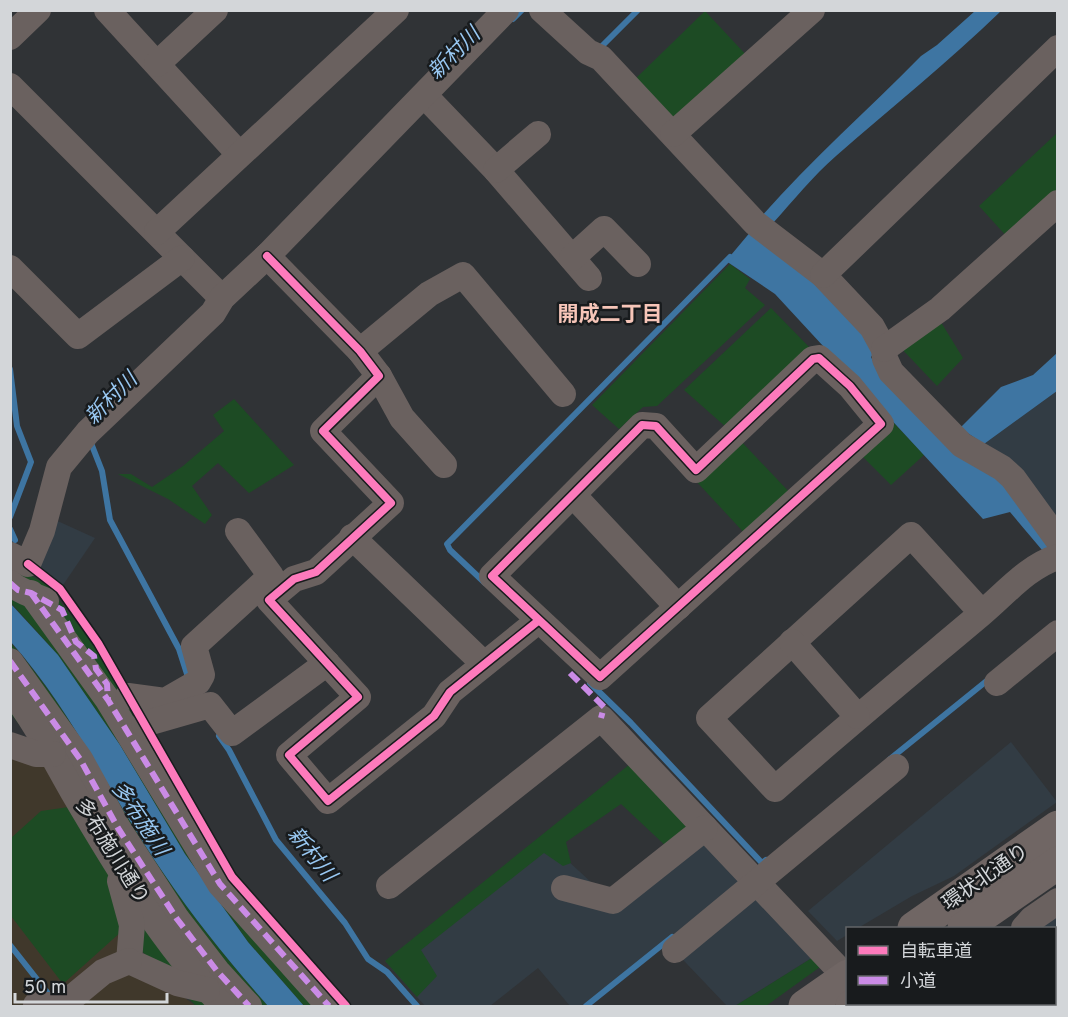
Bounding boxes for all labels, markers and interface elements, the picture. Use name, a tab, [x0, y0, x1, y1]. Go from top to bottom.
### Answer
water label: 新村川	[423, 21, 488, 86]
district label: 開成二丁目	[558, 302, 663, 329]
water label: 新村川	[80, 366, 145, 431]
water label: 多布施川	[104, 777, 175, 863]
street label: 多布施川通り	[68, 794, 154, 910]
water label: 新村川	[281, 822, 343, 890]
street label: 環状北通り	[938, 839, 1034, 917]
legend	[846, 927, 1056, 1005]
text: 自転車道	[900, 941, 972, 964]
scale bar	[15, 966, 166, 1004]
text: 小道	[900, 971, 936, 994]
text: 50 m	[24, 977, 66, 1000]

